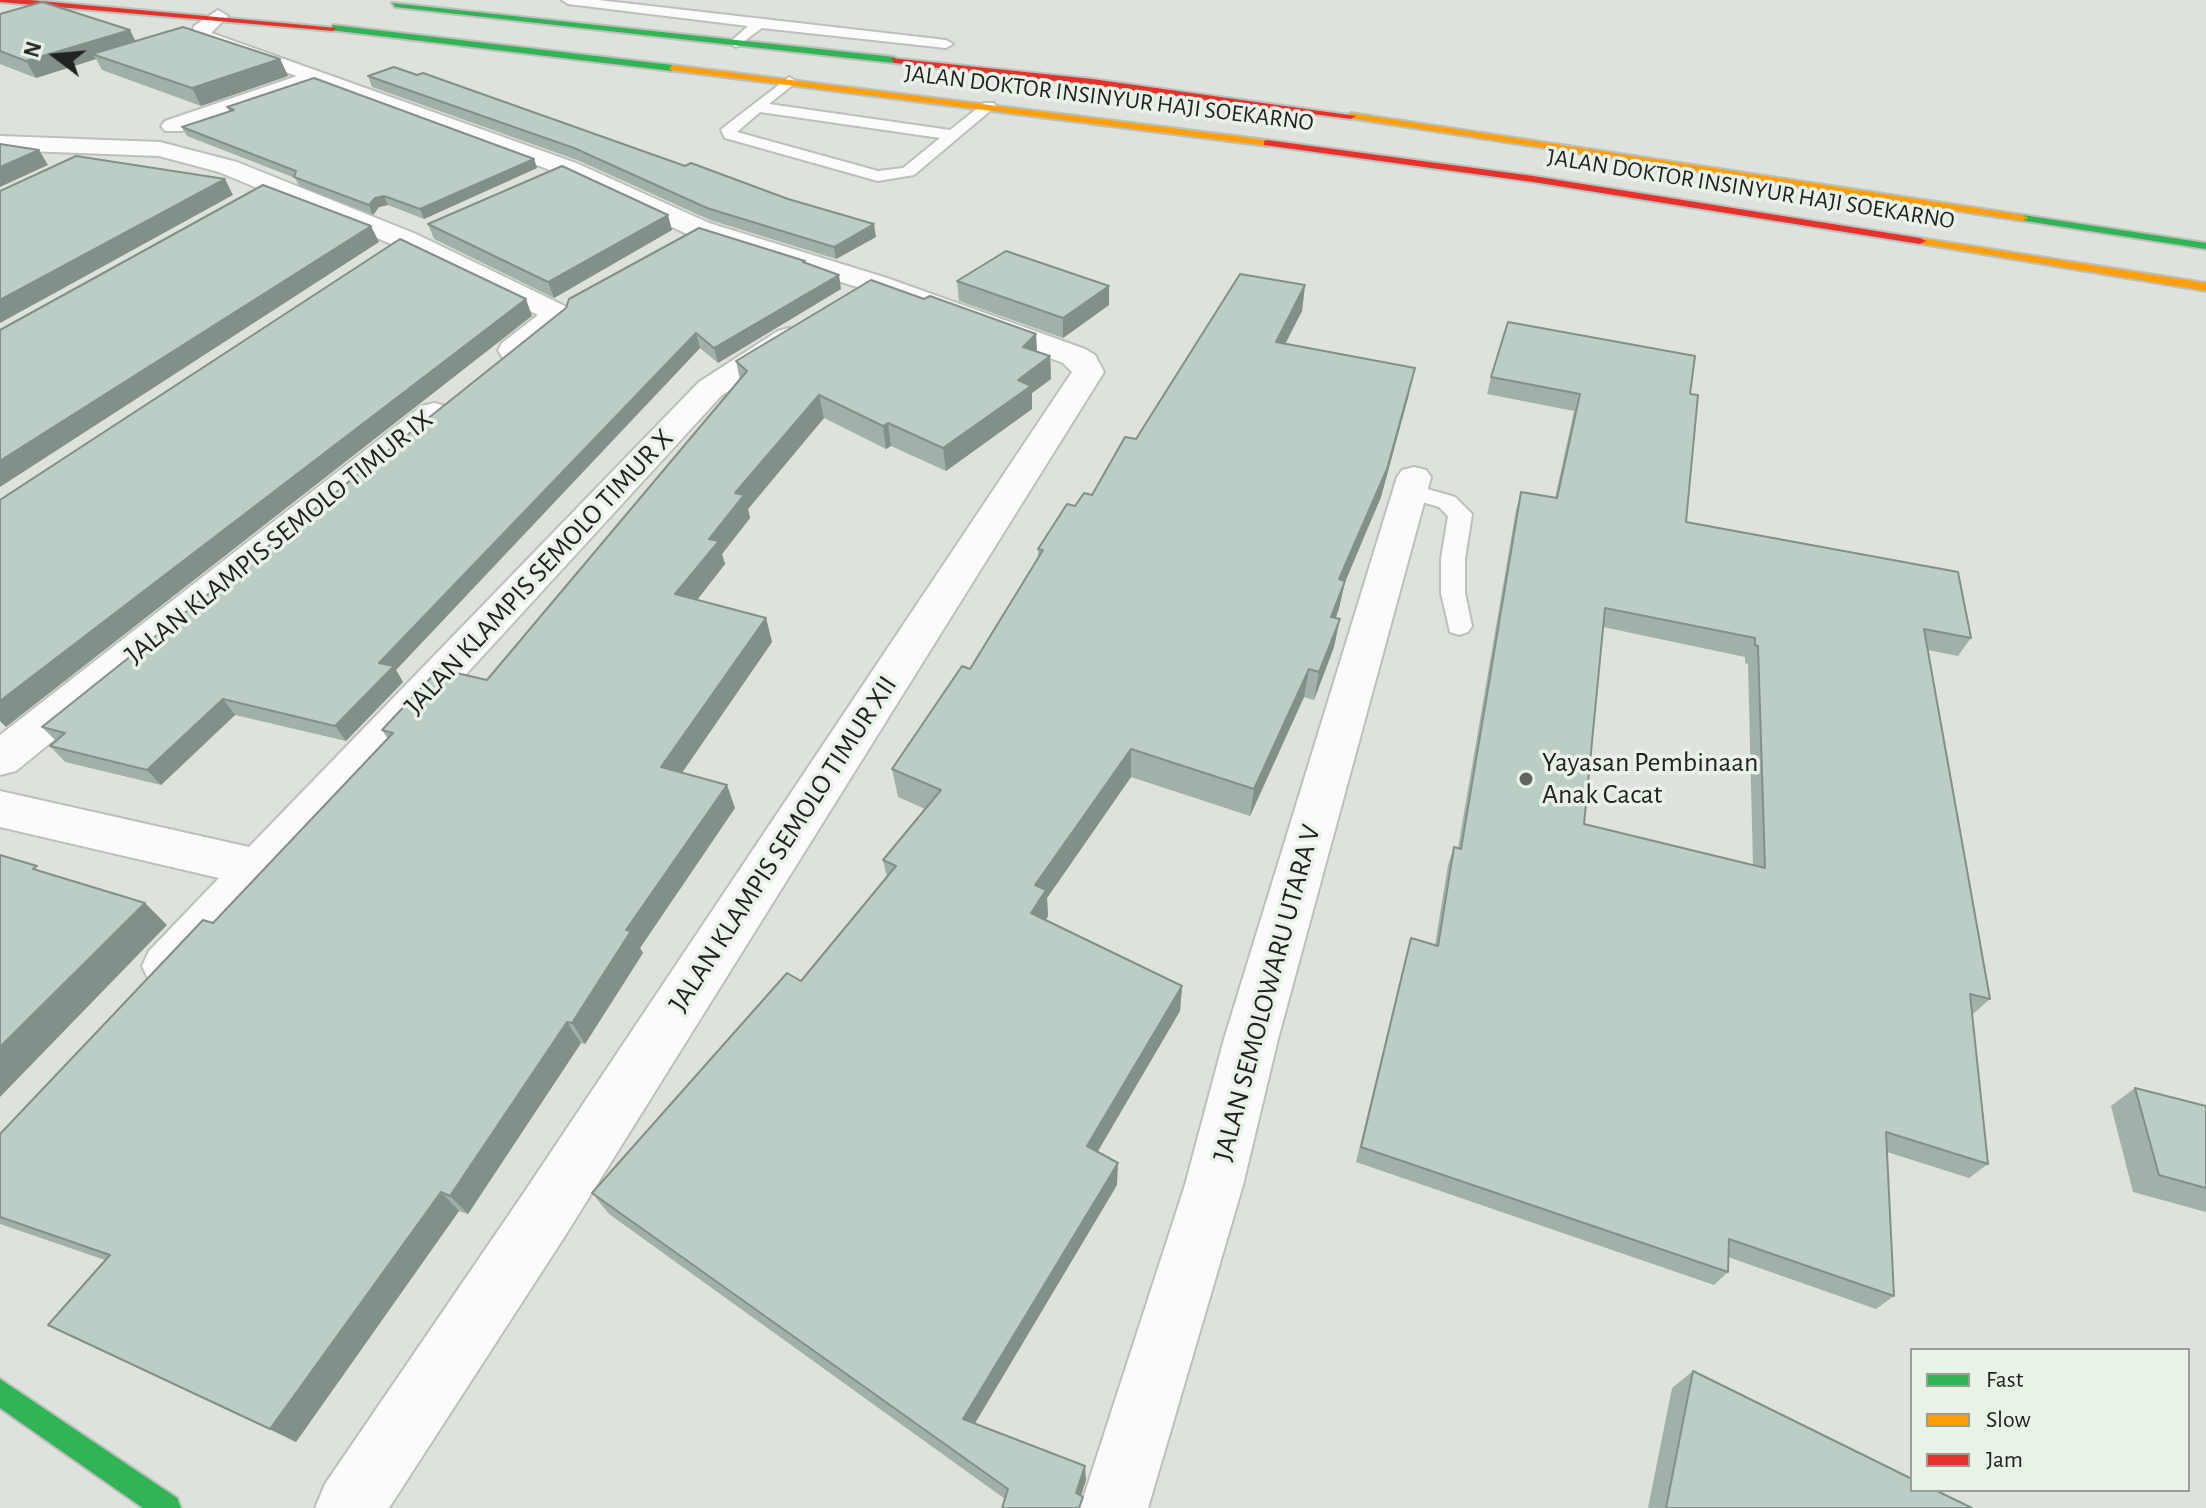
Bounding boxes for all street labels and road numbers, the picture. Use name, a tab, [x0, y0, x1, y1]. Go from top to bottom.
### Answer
street label: JALAN DOKTOR INSINYUR HAJI SOEKARNO	[903, 59, 1315, 137]
street label: JALAN DOKTOR INSINYUR HAJI SOEKARNO	[1545, 143, 1957, 235]
street label: JALAN KLAMPIS SEMOLO TIMUR IX	[118, 402, 440, 672]
street label: JALAN KLAMPIS SEMOLO TIMUR X	[398, 422, 680, 722]
street label: JALAN KLAMPIS SEMOLO TIMUR XII	[662, 670, 904, 1018]
street label: JALAN SEMOLOWARU UTARA V	[1206, 821, 1328, 1165]

